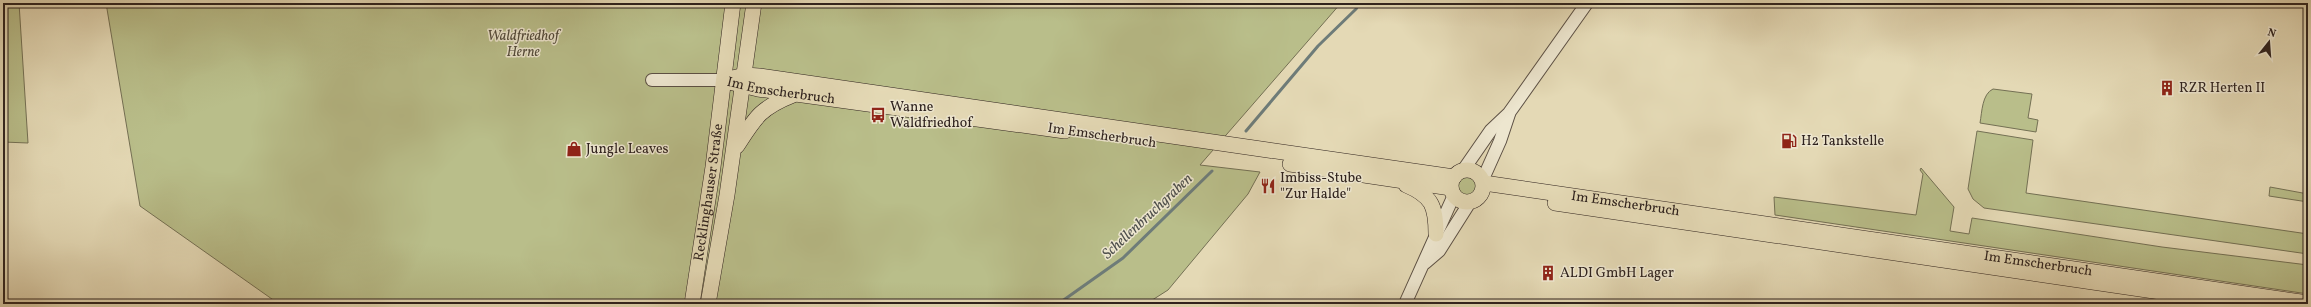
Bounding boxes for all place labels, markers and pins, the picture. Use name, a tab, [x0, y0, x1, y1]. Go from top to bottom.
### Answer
building icon: RZR Herten II	[2158, 79, 2176, 97]
place label: RZR Herten II	[2179, 79, 2265, 98]
place label: Wanne Waldfriedhof	[890, 98, 973, 133]
bus stop icon: Wanne Waldfriedhof	[869, 106, 887, 124]
fuel station icon: H2 Tankstelle	[1780, 132, 1798, 150]
place label: H2 Tankstelle	[1801, 132, 1885, 151]
shop icon: Jungle Leaves	[565, 140, 583, 158]
place label: Jungle Leaves	[586, 140, 669, 159]
place label: Imbiss-Stube "Zur Halde"	[1280, 169, 1362, 204]
restaurant icon: Imbiss-Stube "Zur Halde"	[1259, 177, 1277, 195]
building icon: ALDI GmbH Lager	[1539, 264, 1557, 282]
place label: ALDI GmbH Lager	[1560, 264, 1674, 283]

